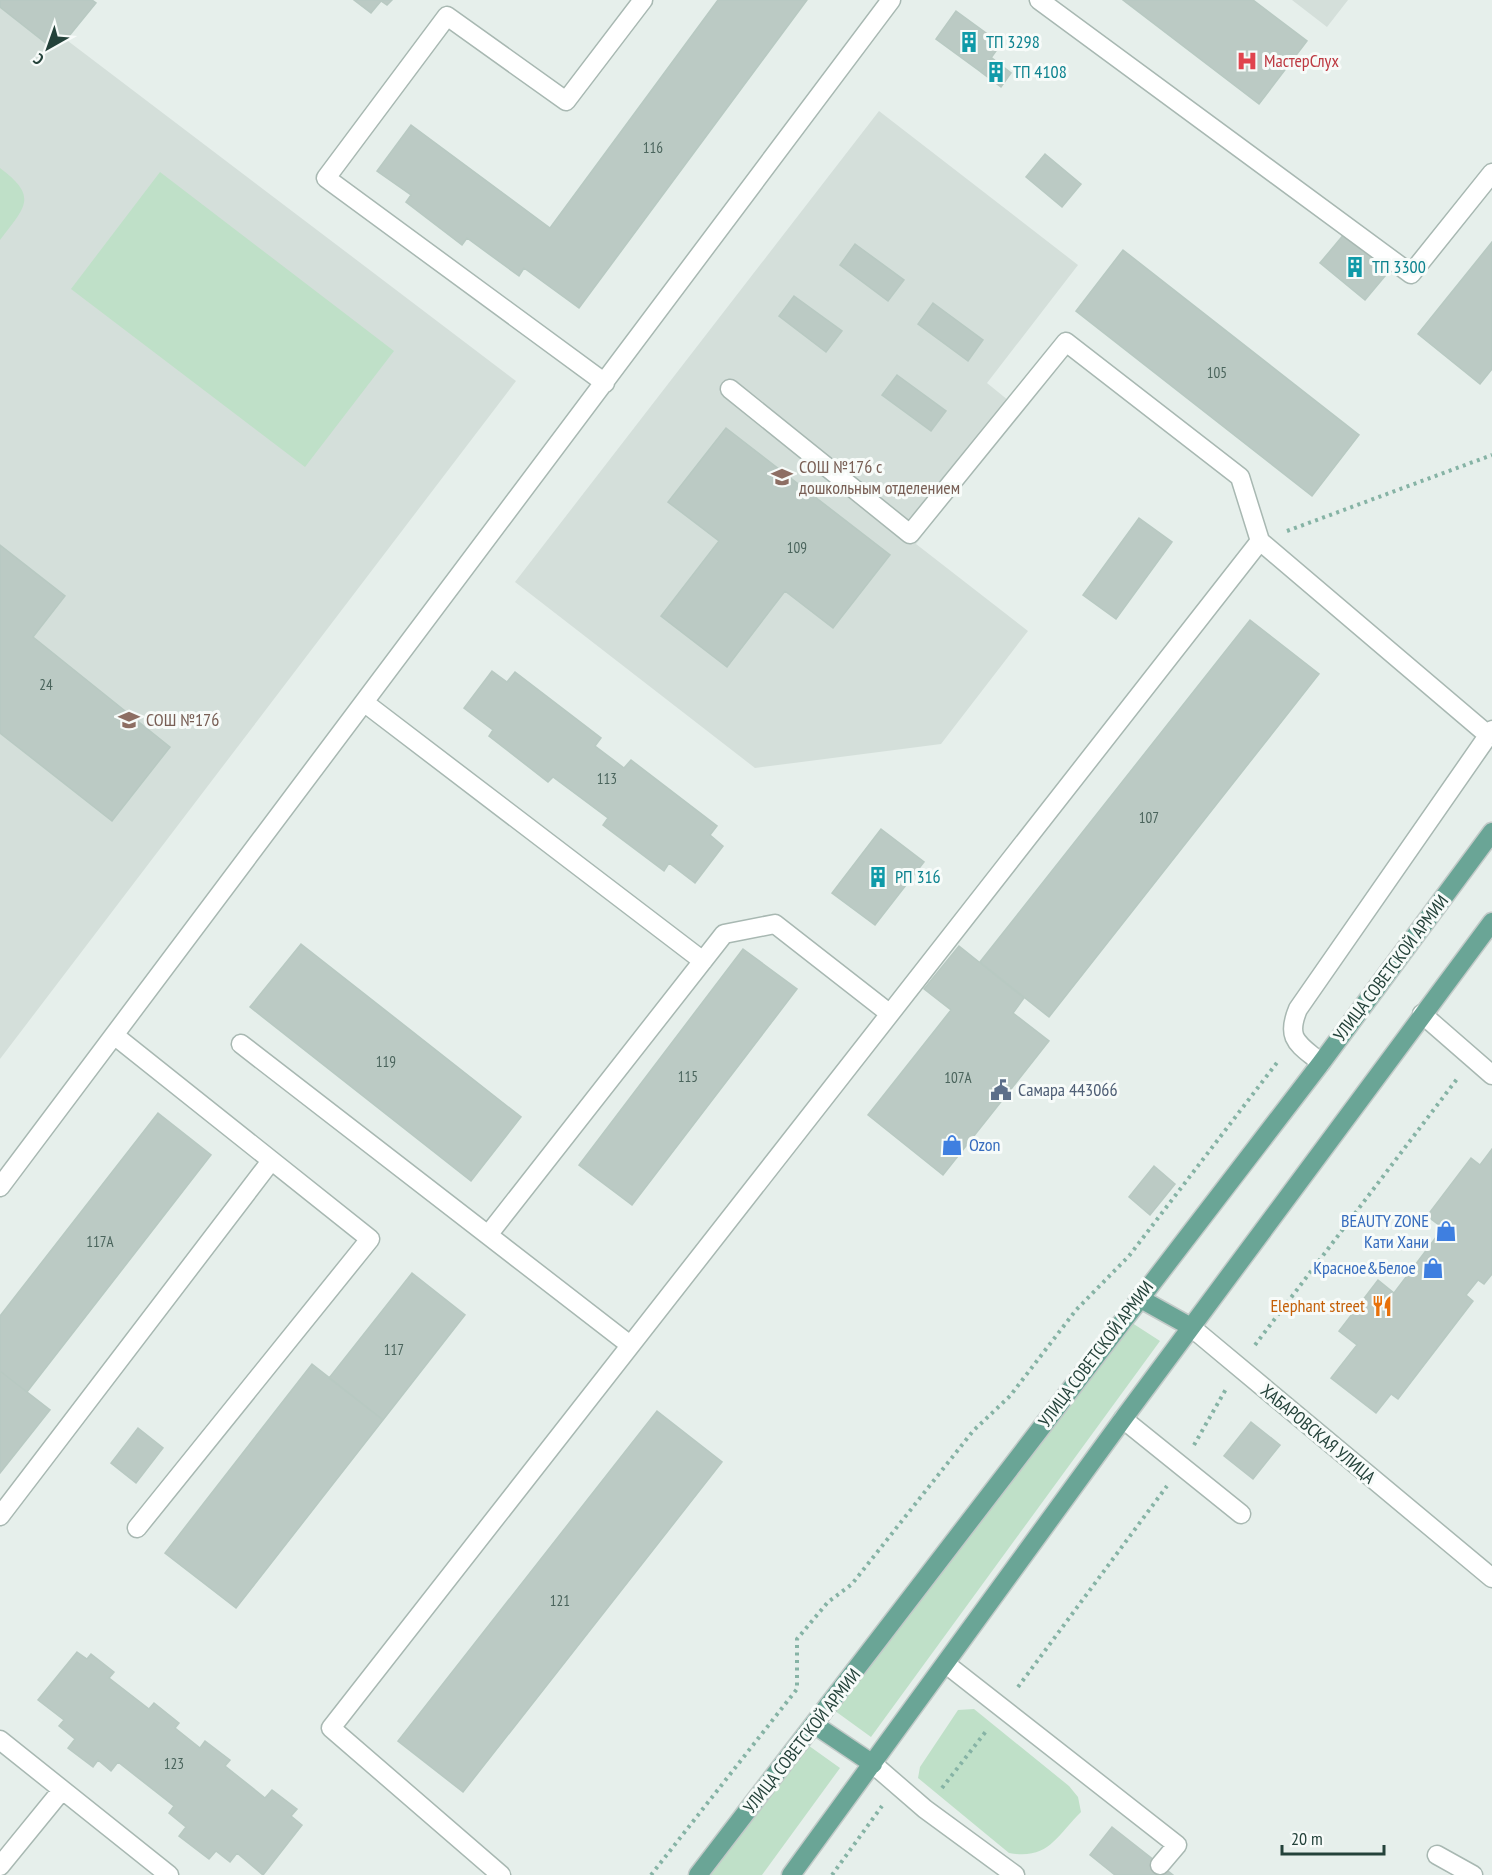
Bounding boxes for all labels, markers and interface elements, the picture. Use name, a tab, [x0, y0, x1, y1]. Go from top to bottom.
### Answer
north arrow	[18, 18, 78, 78]
building icon: ТП 3298	[957, 30, 981, 54]
place label: ТП 3298	[986, 30, 1040, 53]
text: С	[29, 49, 48, 70]
hospital icon: МастерСлух	[1235, 49, 1259, 73]
place label: МастерСлух	[1264, 49, 1339, 72]
building icon: ТП 4108	[984, 60, 1008, 84]
place label: ТП 4108	[1013, 60, 1067, 83]
house number: 116	[643, 138, 663, 157]
building icon: ТП 3300	[1343, 255, 1367, 279]
place label: ТП 3300	[1372, 255, 1426, 278]
house number: 105	[1207, 363, 1227, 382]
place label: СОШ №176 с дошкольным отделением	[799, 455, 960, 499]
school or university icon: СОШ №176 с дошкольным отделением	[770, 465, 794, 489]
house number: 109	[787, 538, 807, 557]
house number: 24	[39, 675, 53, 694]
school or university icon: СОШ №176	[117, 708, 141, 732]
place label: СОШ №176	[146, 708, 219, 731]
house number: 113	[597, 769, 617, 788]
house number: 107	[1139, 808, 1159, 827]
building icon: РП 316	[866, 865, 890, 889]
place label: РП 316	[895, 865, 941, 888]
street label: УЛИЦА СОВЕТСКОЙ АРМИИ	[1328, 890, 1453, 1045]
house number: 119	[376, 1052, 396, 1071]
house number: 115	[678, 1067, 698, 1086]
house number: 107А	[944, 1068, 973, 1087]
public building icon: Самара 443066	[989, 1078, 1013, 1102]
place label: Самара 443066	[1018, 1078, 1118, 1101]
shop icon: Ozon	[940, 1133, 964, 1157]
place label: Ozon	[969, 1133, 1001, 1156]
place label: BEAUTY ZONE Кати Хани	[1341, 1209, 1429, 1253]
shop icon: BEAUTY ZONE Кати Хани	[1434, 1219, 1458, 1243]
house number: 117А	[86, 1232, 115, 1251]
place label: Красное&Белое	[1313, 1256, 1416, 1279]
shop icon: Красное&Белое	[1421, 1256, 1445, 1280]
street label: УЛИЦА СОВЕТСКОЙ АРМИИ	[1033, 1276, 1158, 1431]
place label: Elephant street	[1270, 1294, 1365, 1317]
restaurant icon: Elephant street	[1370, 1294, 1394, 1318]
house number: 117	[384, 1340, 404, 1359]
street label: ХАБАРОВСКАЯ УЛИЦА	[1256, 1379, 1381, 1489]
house number: 121	[550, 1591, 570, 1610]
street label: УЛИЦА СОВЕТСКОЙ АРМИИ	[738, 1664, 865, 1818]
house number: 123	[164, 1754, 184, 1773]
scale bar	[1282, 1818, 1384, 1856]
text: 20 m	[1291, 1827, 1323, 1850]

